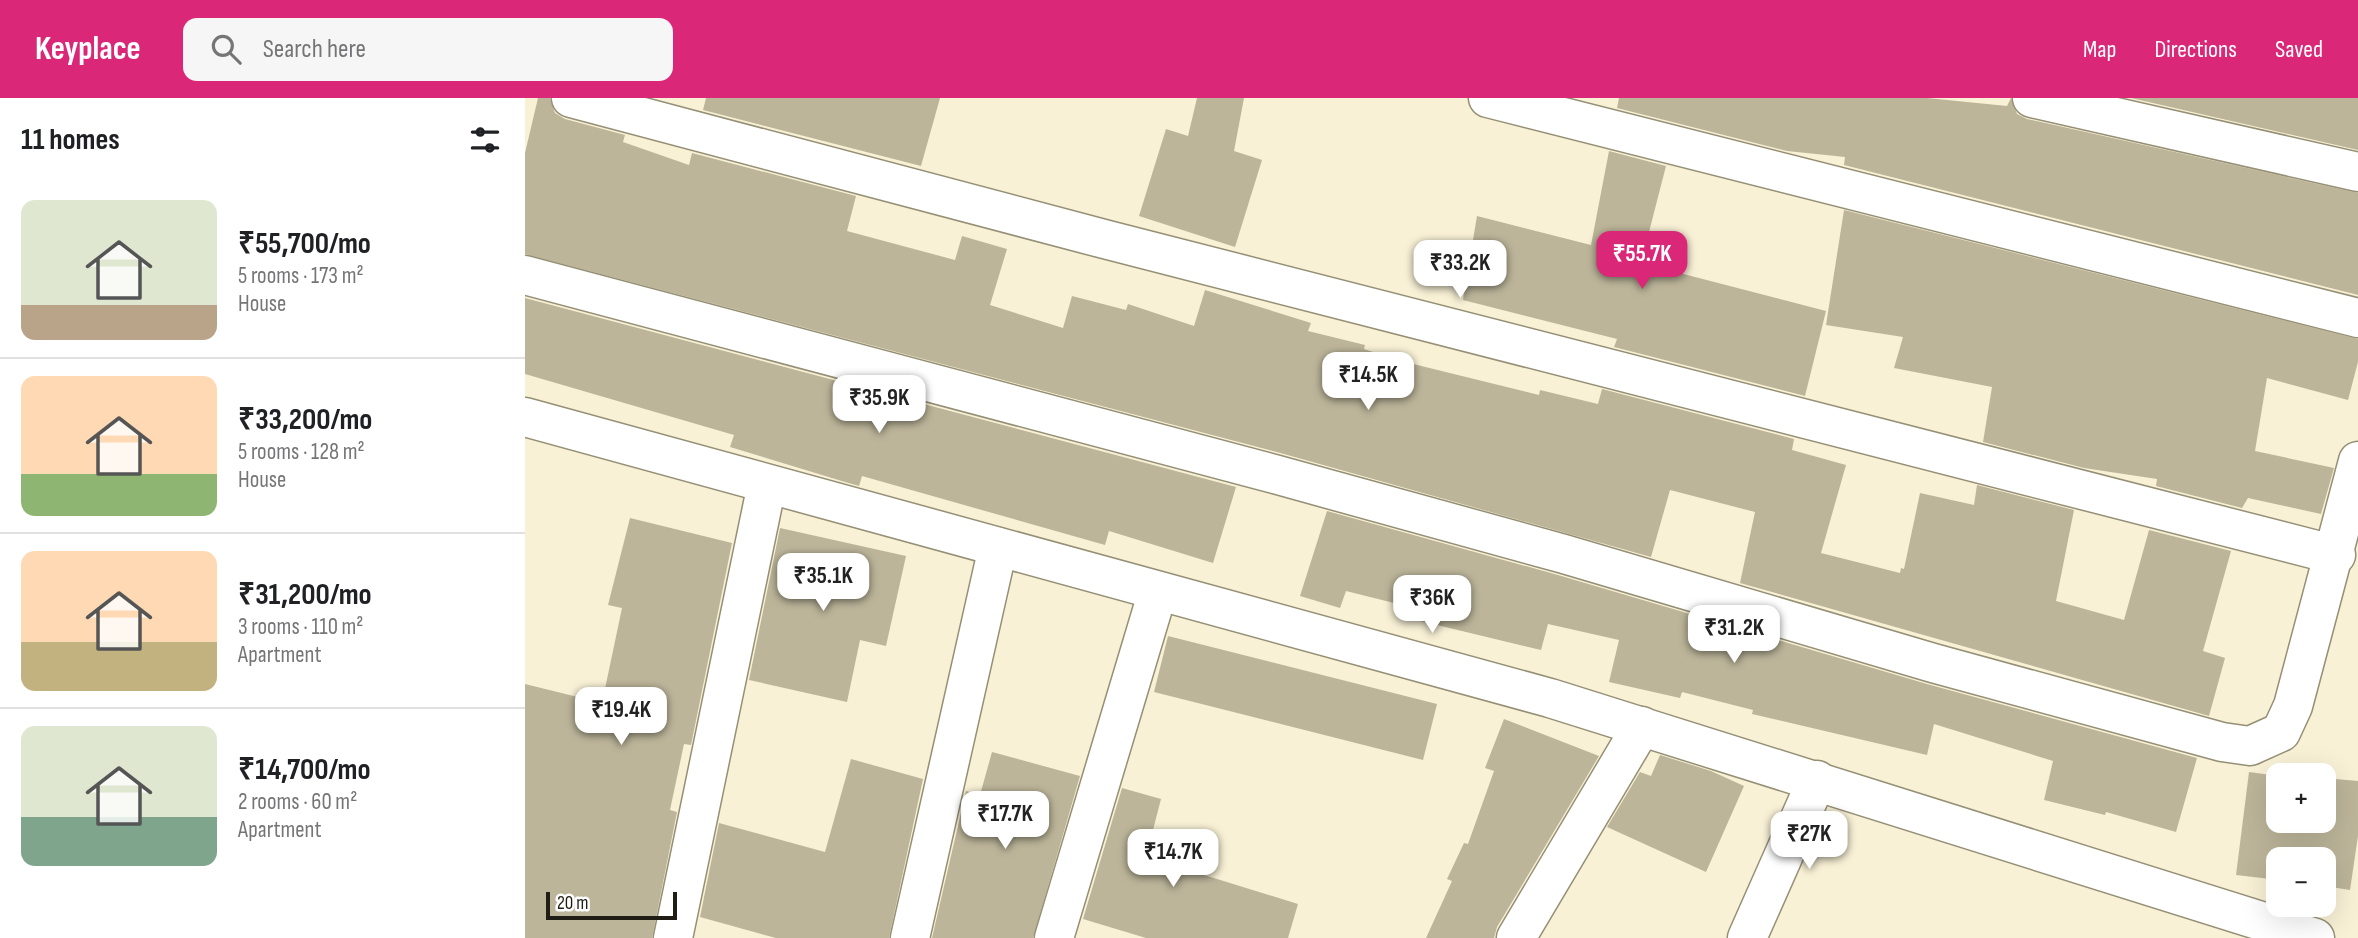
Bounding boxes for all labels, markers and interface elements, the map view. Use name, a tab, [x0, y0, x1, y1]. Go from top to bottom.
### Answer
search box	[183, 18, 673, 81]
text: Keyplace	[35, 29, 141, 69]
icon: search	[207, 30, 245, 68]
text: Search here	[263, 34, 366, 65]
text: Map	[2083, 35, 2116, 64]
text: Directions	[2154, 35, 2237, 64]
text: Saved	[2275, 35, 2323, 64]
icon: filters	[466, 121, 504, 159]
text: 11 homes	[21, 122, 120, 158]
text: ₹55,700/mo	[238, 226, 371, 262]
icon: home	[77, 228, 161, 312]
pin: ₹55.7K	[1585, 232, 1699, 291]
pin: ₹33.2K	[1403, 240, 1517, 300]
text: ₹55.7K	[1612, 240, 1672, 268]
text: ₹33.2K	[1430, 249, 1490, 277]
text: 5 rooms · 173 m²	[238, 262, 364, 290]
text: House	[238, 290, 286, 318]
pin: ₹14.5K	[1311, 352, 1425, 412]
text: ₹14.5K	[1338, 361, 1398, 389]
pin: ₹35.9K	[822, 376, 936, 435]
text: ₹35.9K	[849, 384, 909, 412]
text: ₹33,200/mo	[238, 402, 372, 438]
icon: home	[77, 404, 161, 488]
text: 5 rooms · 128 m²	[238, 438, 365, 466]
text: House	[238, 466, 286, 494]
pin: ₹35.1K	[766, 554, 880, 613]
text: ₹35.1K	[793, 562, 853, 590]
pin: ₹36K	[1391, 575, 1473, 635]
text: ₹31,200/mo	[238, 577, 372, 613]
icon: home	[77, 579, 161, 663]
text: ₹36K	[1409, 584, 1455, 612]
pin: ₹31.2K	[1677, 606, 1791, 665]
text: 3 rooms · 110 m²	[238, 613, 363, 641]
text: ₹31.2K	[1704, 614, 1764, 642]
text: Apartment	[238, 641, 322, 669]
pin: ₹19.4K	[564, 688, 678, 747]
text: ₹19.4K	[591, 696, 651, 724]
text: ₹14,700/mo	[238, 752, 371, 788]
icon: home	[77, 754, 161, 838]
map controls	[2266, 763, 2336, 917]
button: +	[2266, 763, 2336, 833]
text: 2 rooms · 60 m²	[238, 788, 357, 816]
pin: ₹17.7K	[948, 792, 1062, 851]
text: ₹17.7K	[977, 800, 1033, 828]
pin: ₹27K	[1768, 812, 1850, 871]
text: Apartment	[238, 816, 322, 844]
text: ₹27K	[1787, 820, 1831, 848]
pin: ₹14.7K	[1116, 830, 1230, 889]
text: ₹14.7K	[1144, 838, 1202, 866]
button: −	[2266, 847, 2336, 917]
scale bar	[546, 889, 677, 921]
text: 20 m	[557, 892, 589, 915]

